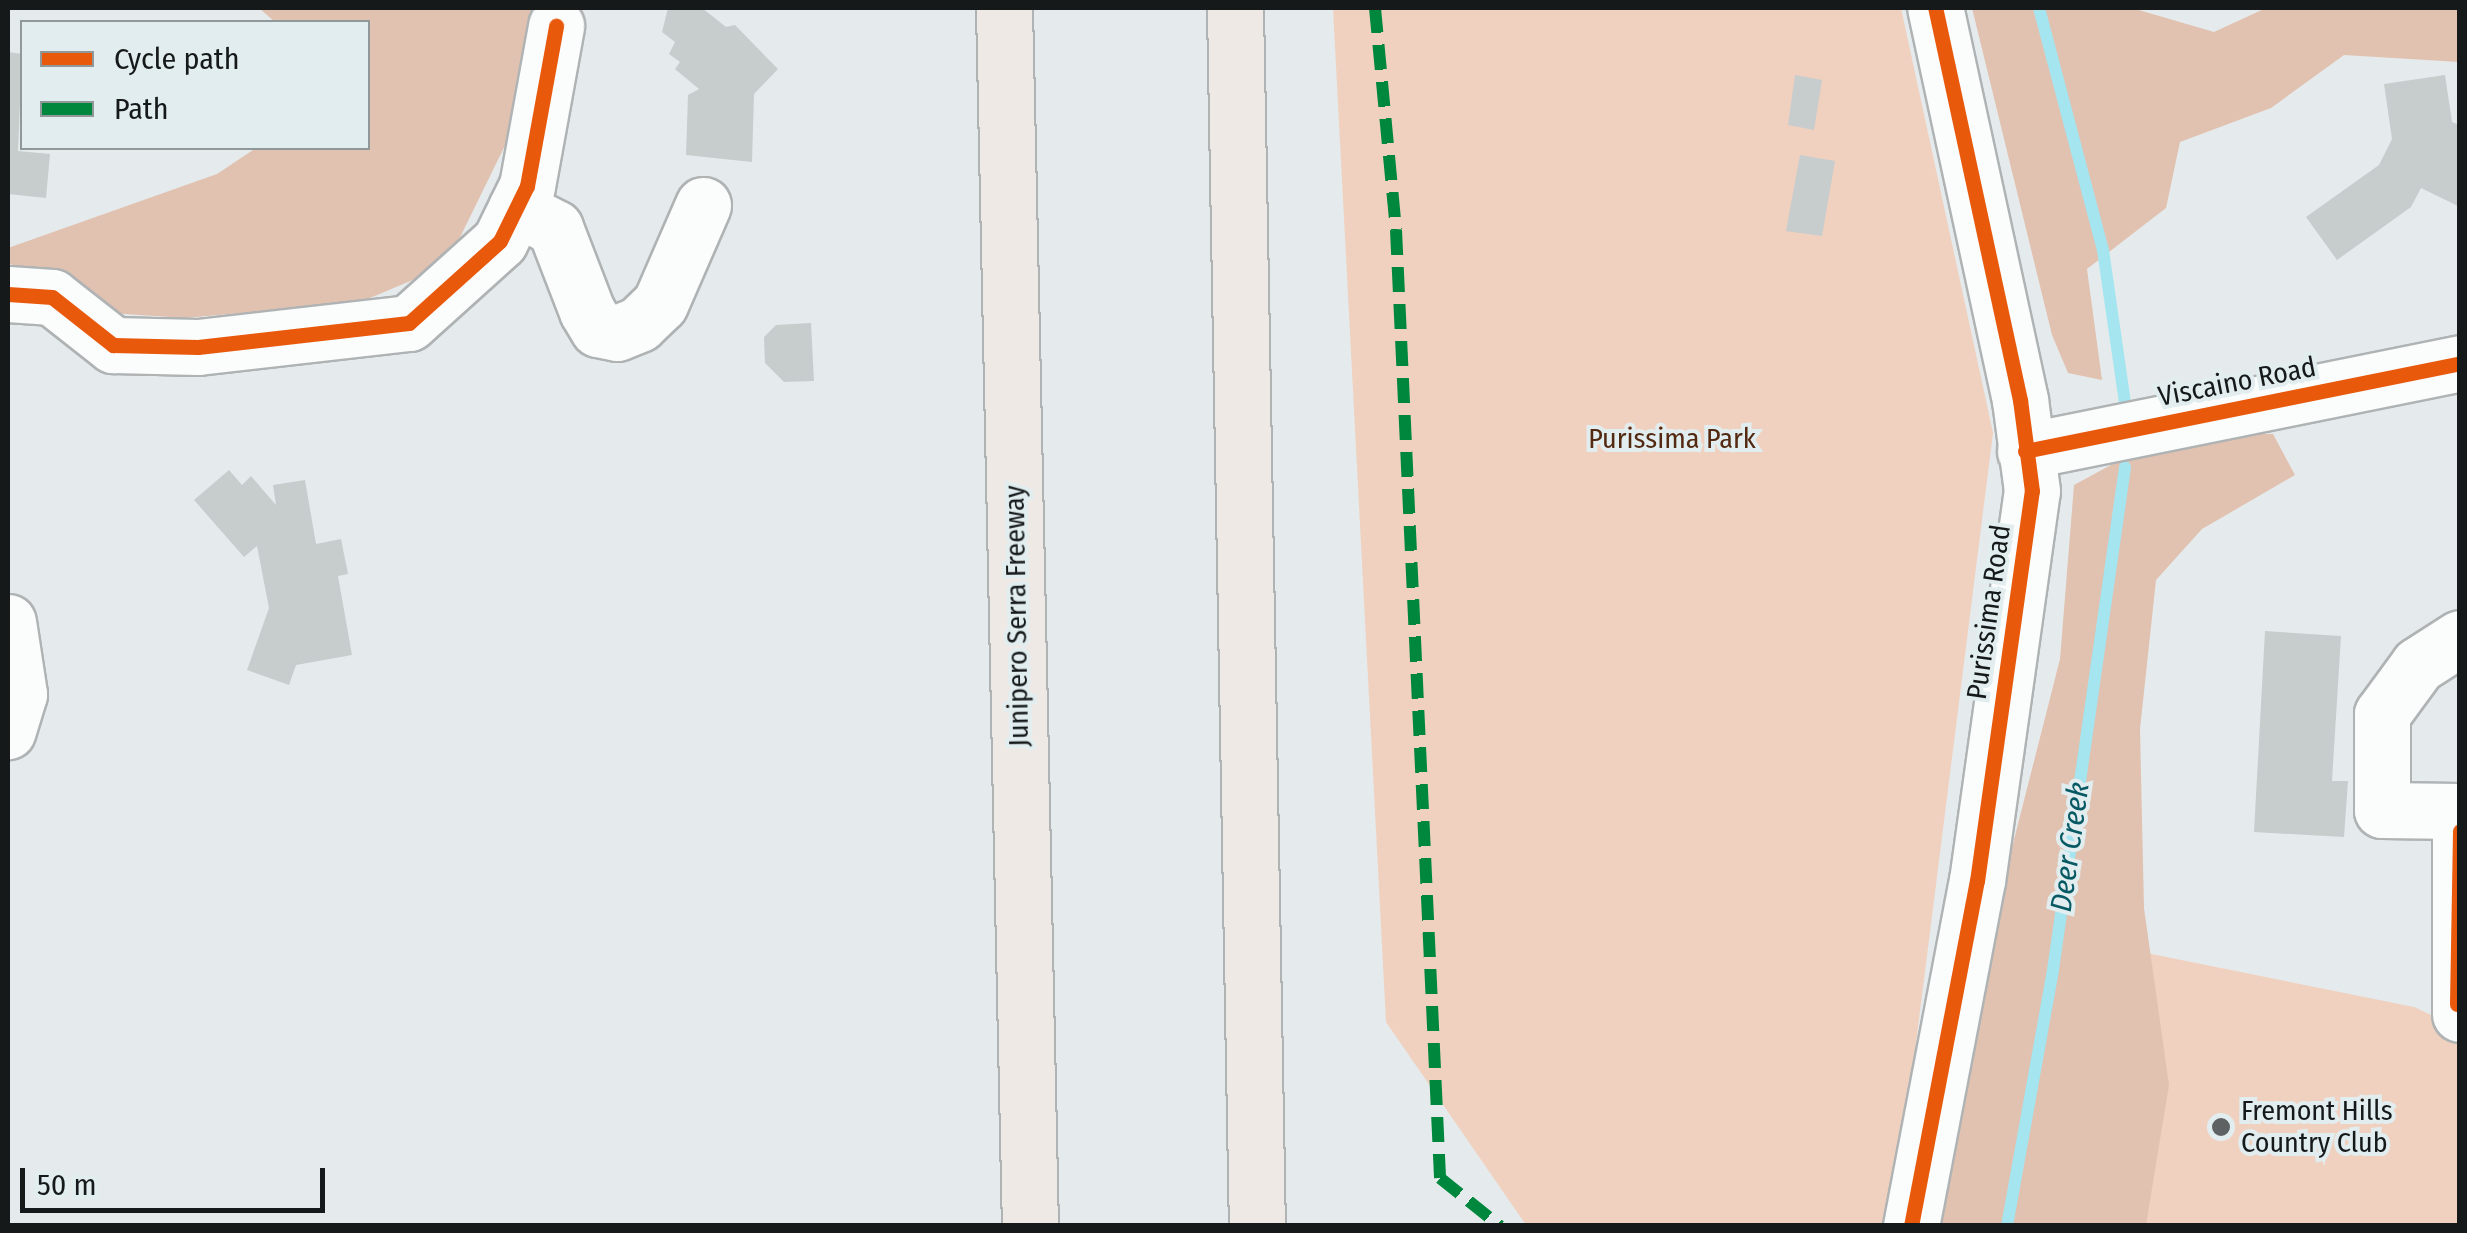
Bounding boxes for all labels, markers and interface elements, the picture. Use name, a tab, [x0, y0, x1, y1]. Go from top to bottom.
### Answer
legend	[20, 20, 370, 150]
text: Cycle path	[114, 41, 240, 77]
text: Path	[114, 91, 168, 127]
street label: Viscaino Road	[2155, 350, 2319, 414]
park label: Purissima Park	[1588, 422, 1756, 456]
street label: Junipero Serra Freeway	[998, 485, 1036, 747]
street label: Purissima Road	[1960, 523, 2018, 701]
water label: Deer Creek	[2043, 780, 2097, 914]
place label: Fremont Hills Country Club	[2241, 1094, 2393, 1160]
marker: Fremont Hills Country Club	[2210, 1116, 2232, 1138]
scale bar	[25, 1148, 330, 1210]
text: 50 m	[37, 1167, 97, 1203]

